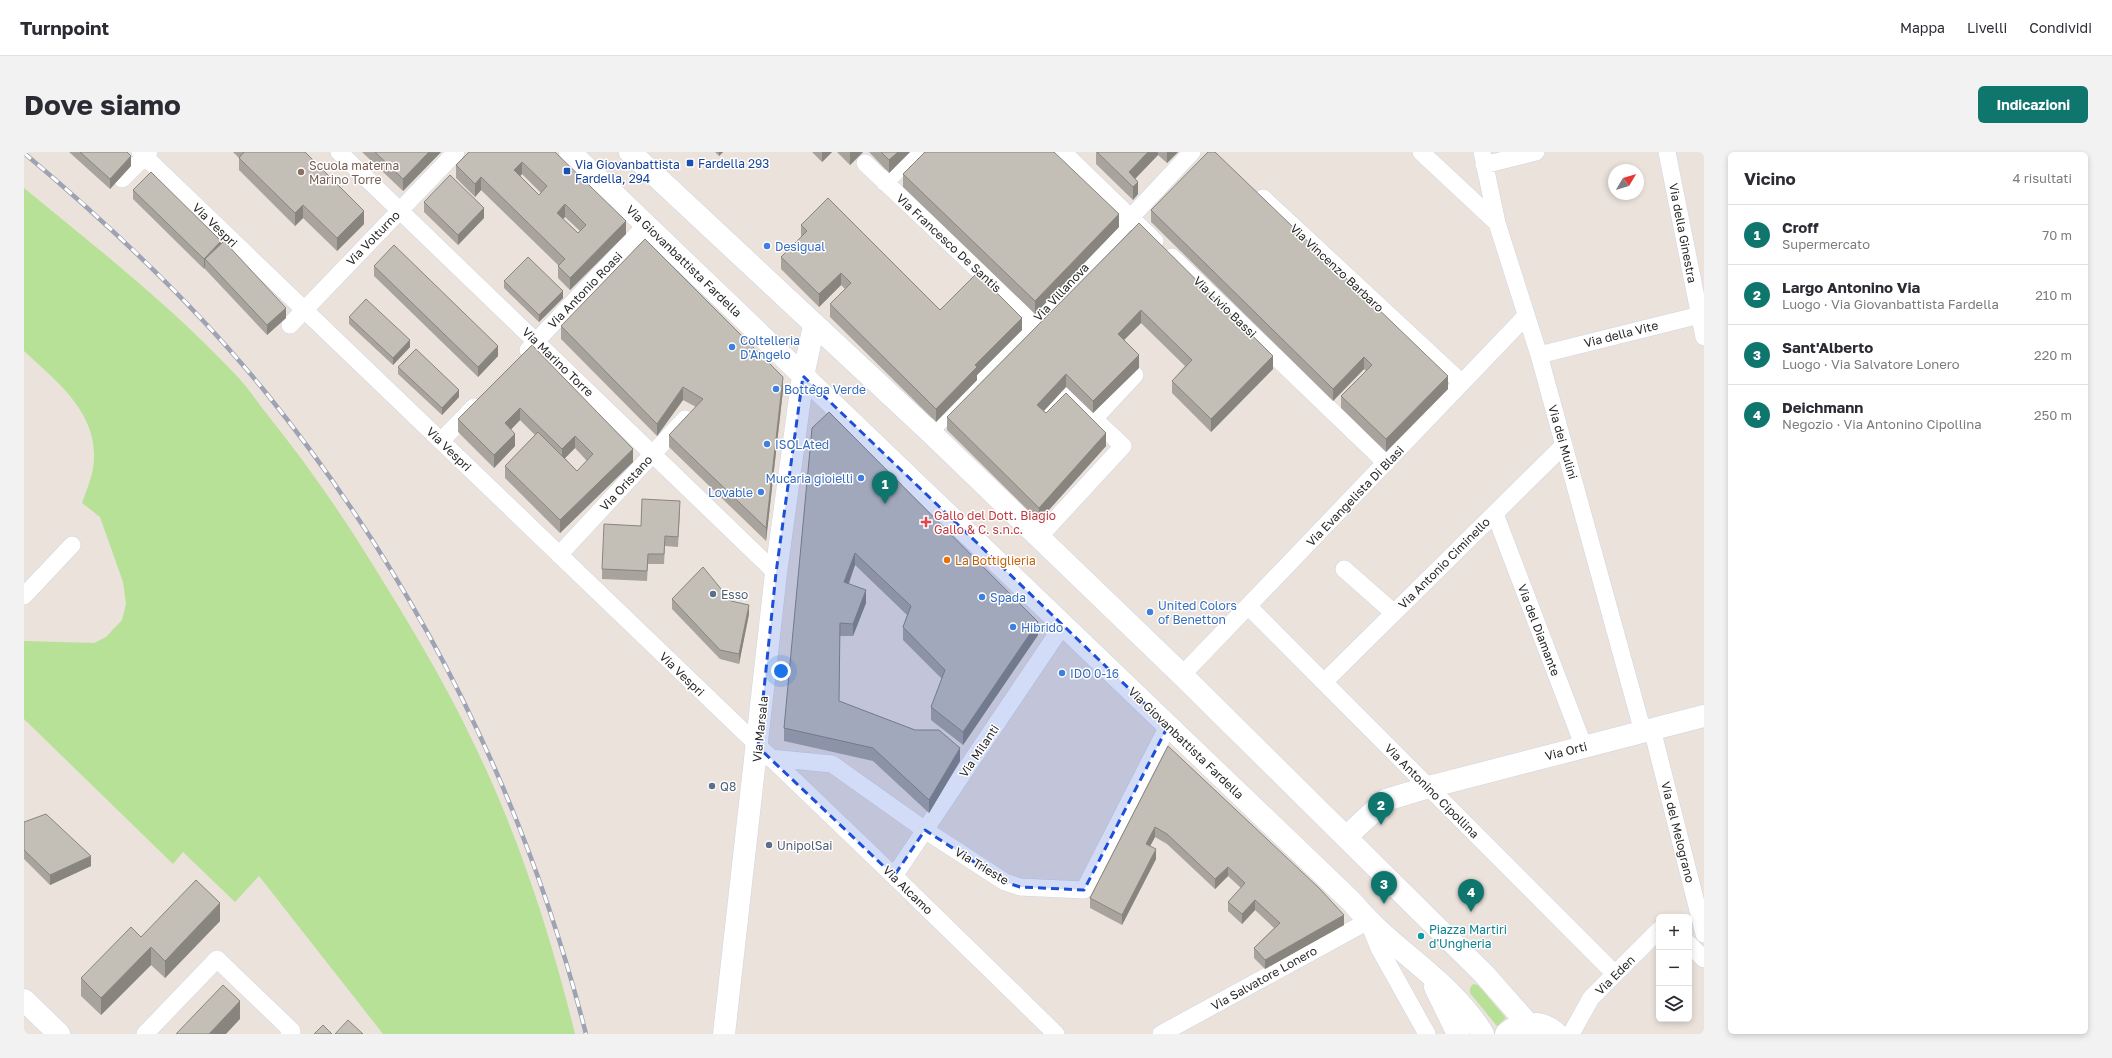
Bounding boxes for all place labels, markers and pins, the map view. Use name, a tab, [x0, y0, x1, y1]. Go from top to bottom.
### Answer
place label: Fardella 293	[698, 156, 769, 171]
place label: Via Giovanbattista Fardella, 294	[575, 157, 680, 186]
place label: Scuola materna Marino Torre	[309, 158, 399, 187]
marker: Fardella 293	[685, 158, 695, 168]
marker: Via Giovanbattista Fardella, 294	[562, 166, 572, 176]
marker: Scuola materna Marino Torre	[296, 167, 306, 177]
place label: Desigual	[775, 239, 825, 254]
marker: Desigual	[762, 241, 772, 251]
place label: Coltelleria D'Angelo	[740, 333, 800, 362]
marker: Coltelleria D'Angelo	[727, 342, 737, 352]
place label: Bottega Verde	[784, 382, 866, 397]
marker: Bottega Verde	[771, 384, 781, 394]
place label: ISOLAted	[775, 437, 829, 452]
marker: ISOLAted	[762, 439, 772, 449]
place label: Mucaria gioielli	[766, 471, 853, 486]
pin: 1	[872, 471, 898, 504]
marker: Mucaria gioielli	[856, 473, 866, 483]
place label: Lovable	[708, 485, 753, 500]
marker: Lovable	[756, 487, 766, 497]
place label: Gallo del Dott. Biagio Gallo & C. s.n.c.	[934, 508, 1056, 537]
marker: Gallo del Dott. Biagio Gallo & C. s.n.c.	[921, 517, 931, 527]
place label: La Bottiglieria	[955, 553, 1036, 568]
marker: La Bottiglieria	[942, 555, 952, 565]
place label: Esso	[721, 587, 748, 602]
marker: Esso	[708, 589, 718, 599]
place label: Spada	[990, 590, 1026, 605]
marker: Spada	[977, 592, 987, 602]
place label: United Colors of Benetton	[1158, 598, 1237, 627]
marker: United Colors of Benetton	[1145, 607, 1155, 617]
place label: Hibrido	[1021, 620, 1063, 635]
marker: Hibrido	[1008, 622, 1018, 632]
place label: IDO 0-16	[1070, 666, 1119, 681]
marker: IDO 0-16	[1057, 668, 1067, 678]
place label: Q8	[720, 779, 736, 794]
marker: Q8	[707, 781, 717, 791]
pin: 2	[1368, 792, 1394, 825]
place label: UnipolSai	[777, 838, 832, 853]
marker: UnipolSai	[764, 840, 774, 850]
pin: 3	[1371, 871, 1397, 904]
pin: 4	[1458, 879, 1484, 912]
place label: Piazza Martiri d'Ungheria	[1429, 922, 1507, 951]
marker: Piazza Martiri d'Ungheria	[1416, 931, 1426, 941]

